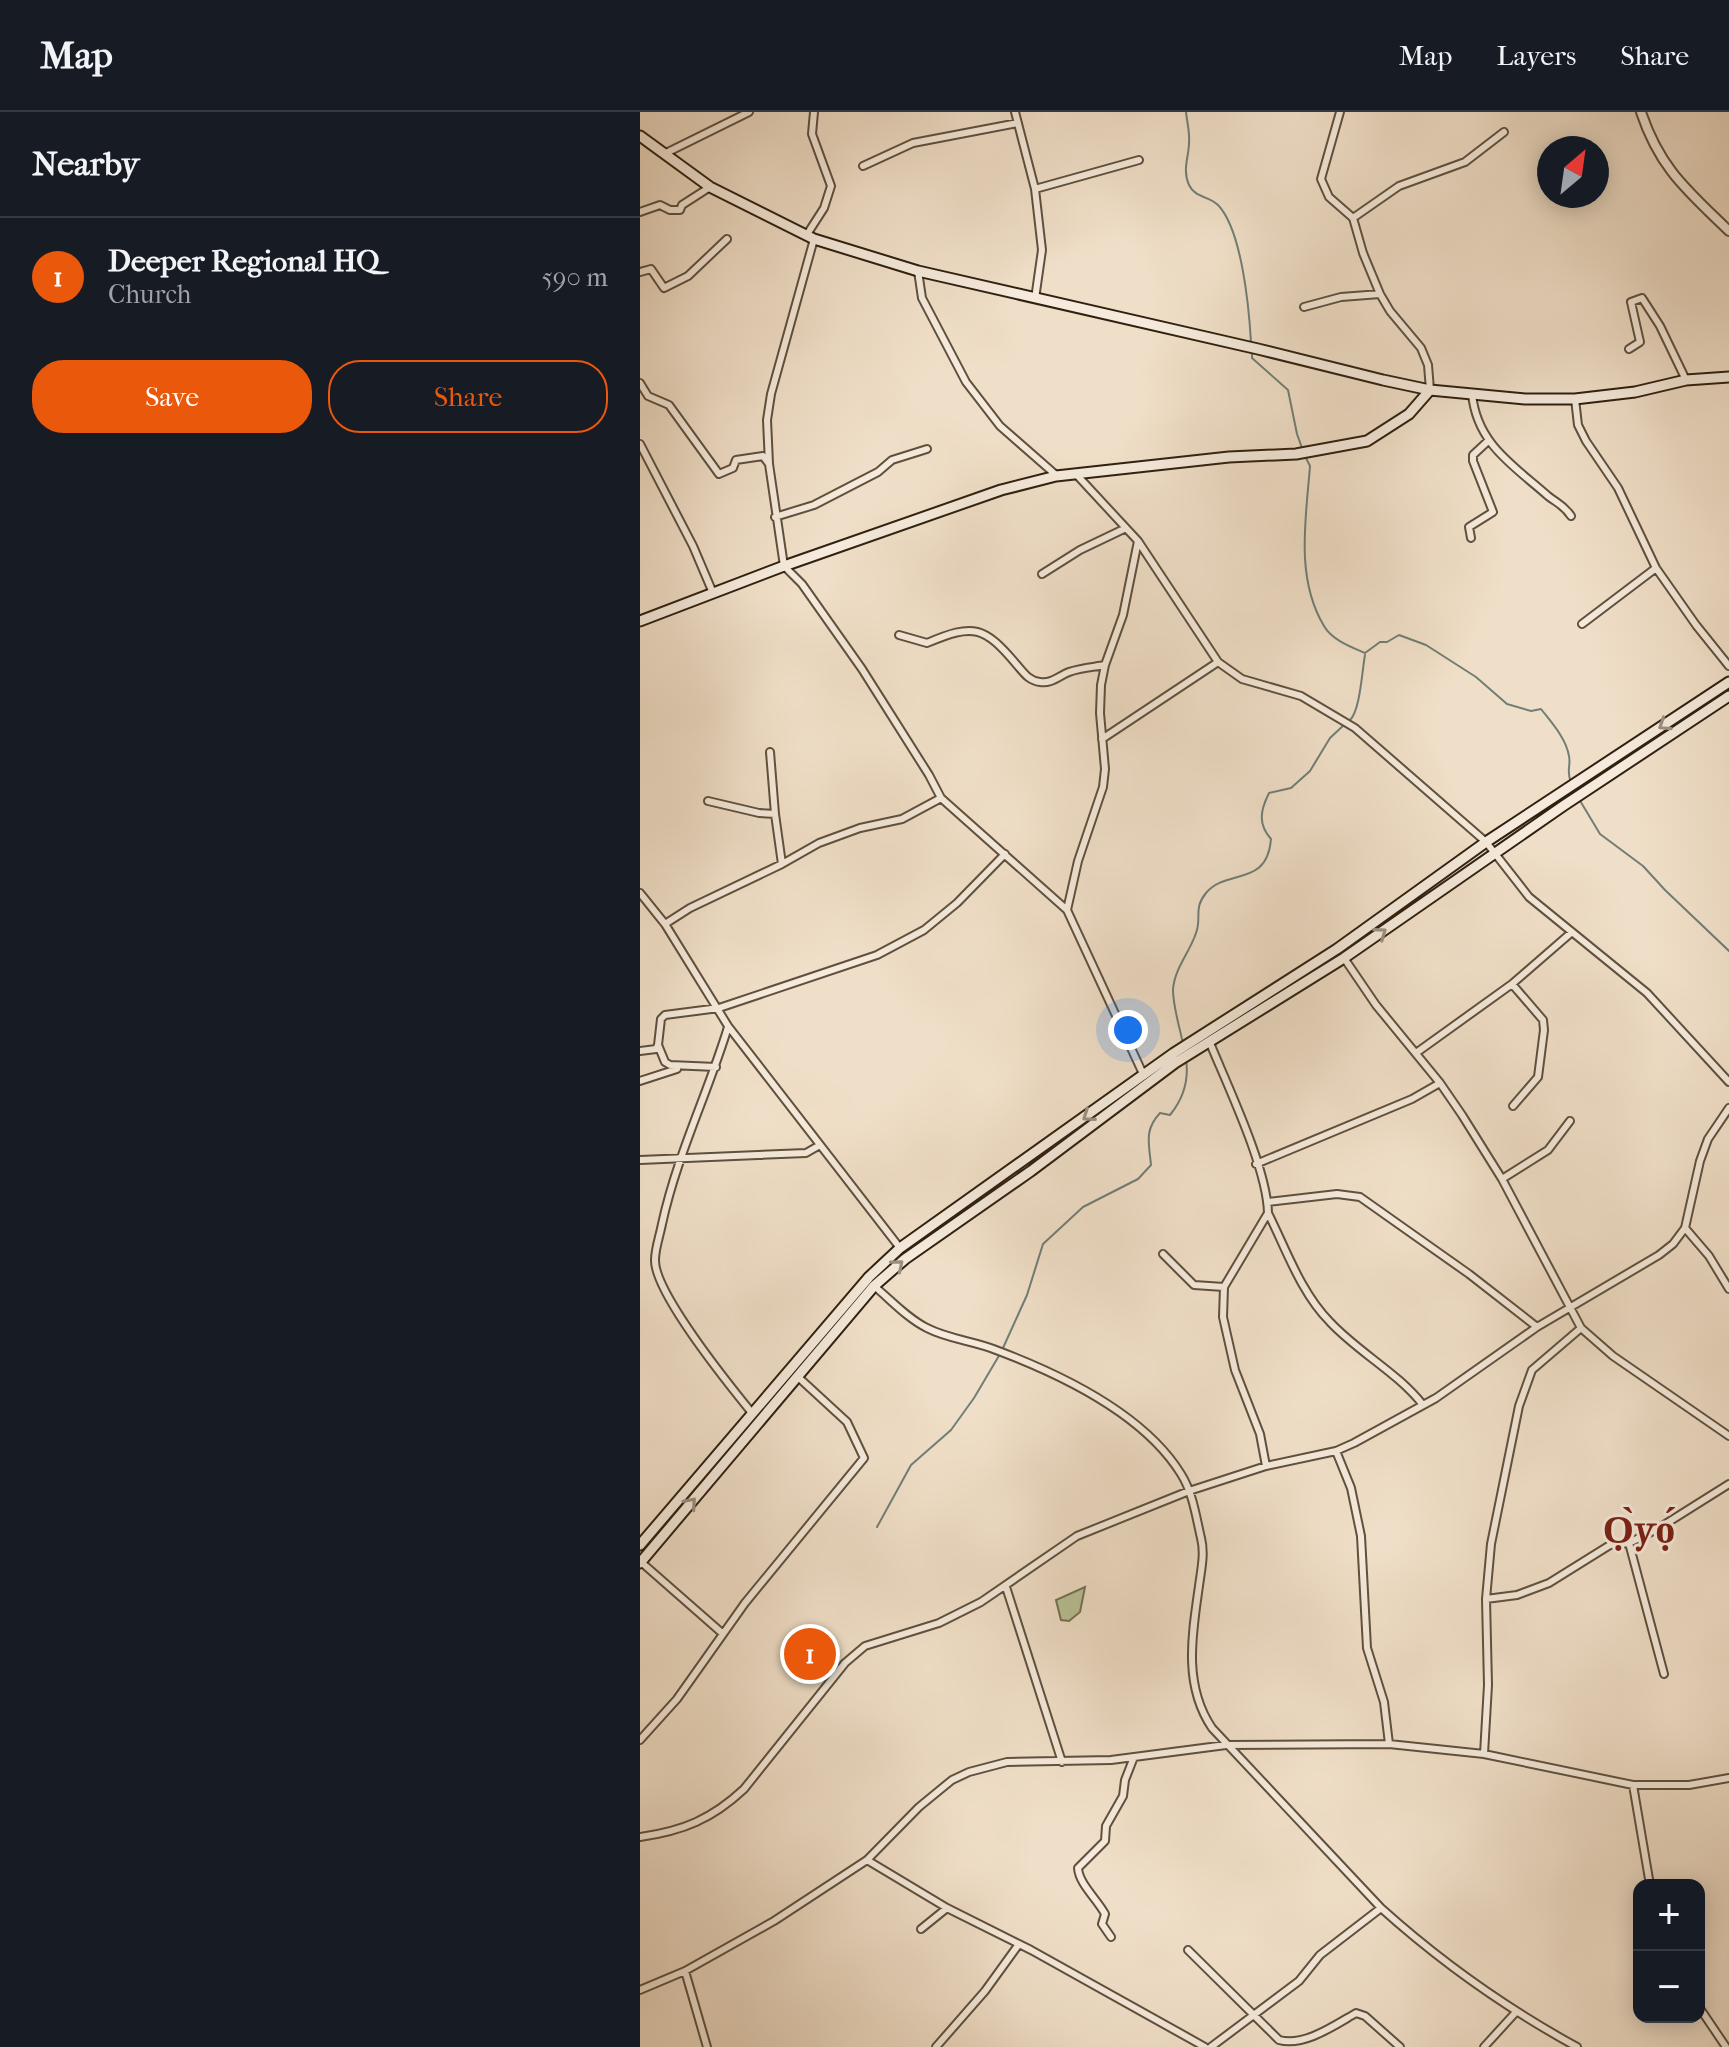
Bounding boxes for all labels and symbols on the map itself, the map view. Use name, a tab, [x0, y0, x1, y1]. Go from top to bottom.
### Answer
north arrow	[1537, 136, 1609, 208]
one-way arrow	[1658, 715, 1672, 730]
one-way arrow	[1372, 928, 1386, 943]
your location	[1108, 1010, 1148, 1050]
one-way arrow	[1083, 1106, 1097, 1121]
one-way arrow	[889, 1261, 904, 1275]
one-way arrow	[681, 1498, 696, 1513]
district label: Ọ̀yọ́	[1603, 1507, 1675, 1553]
pin: 1	[784, 1624, 836, 1684]

